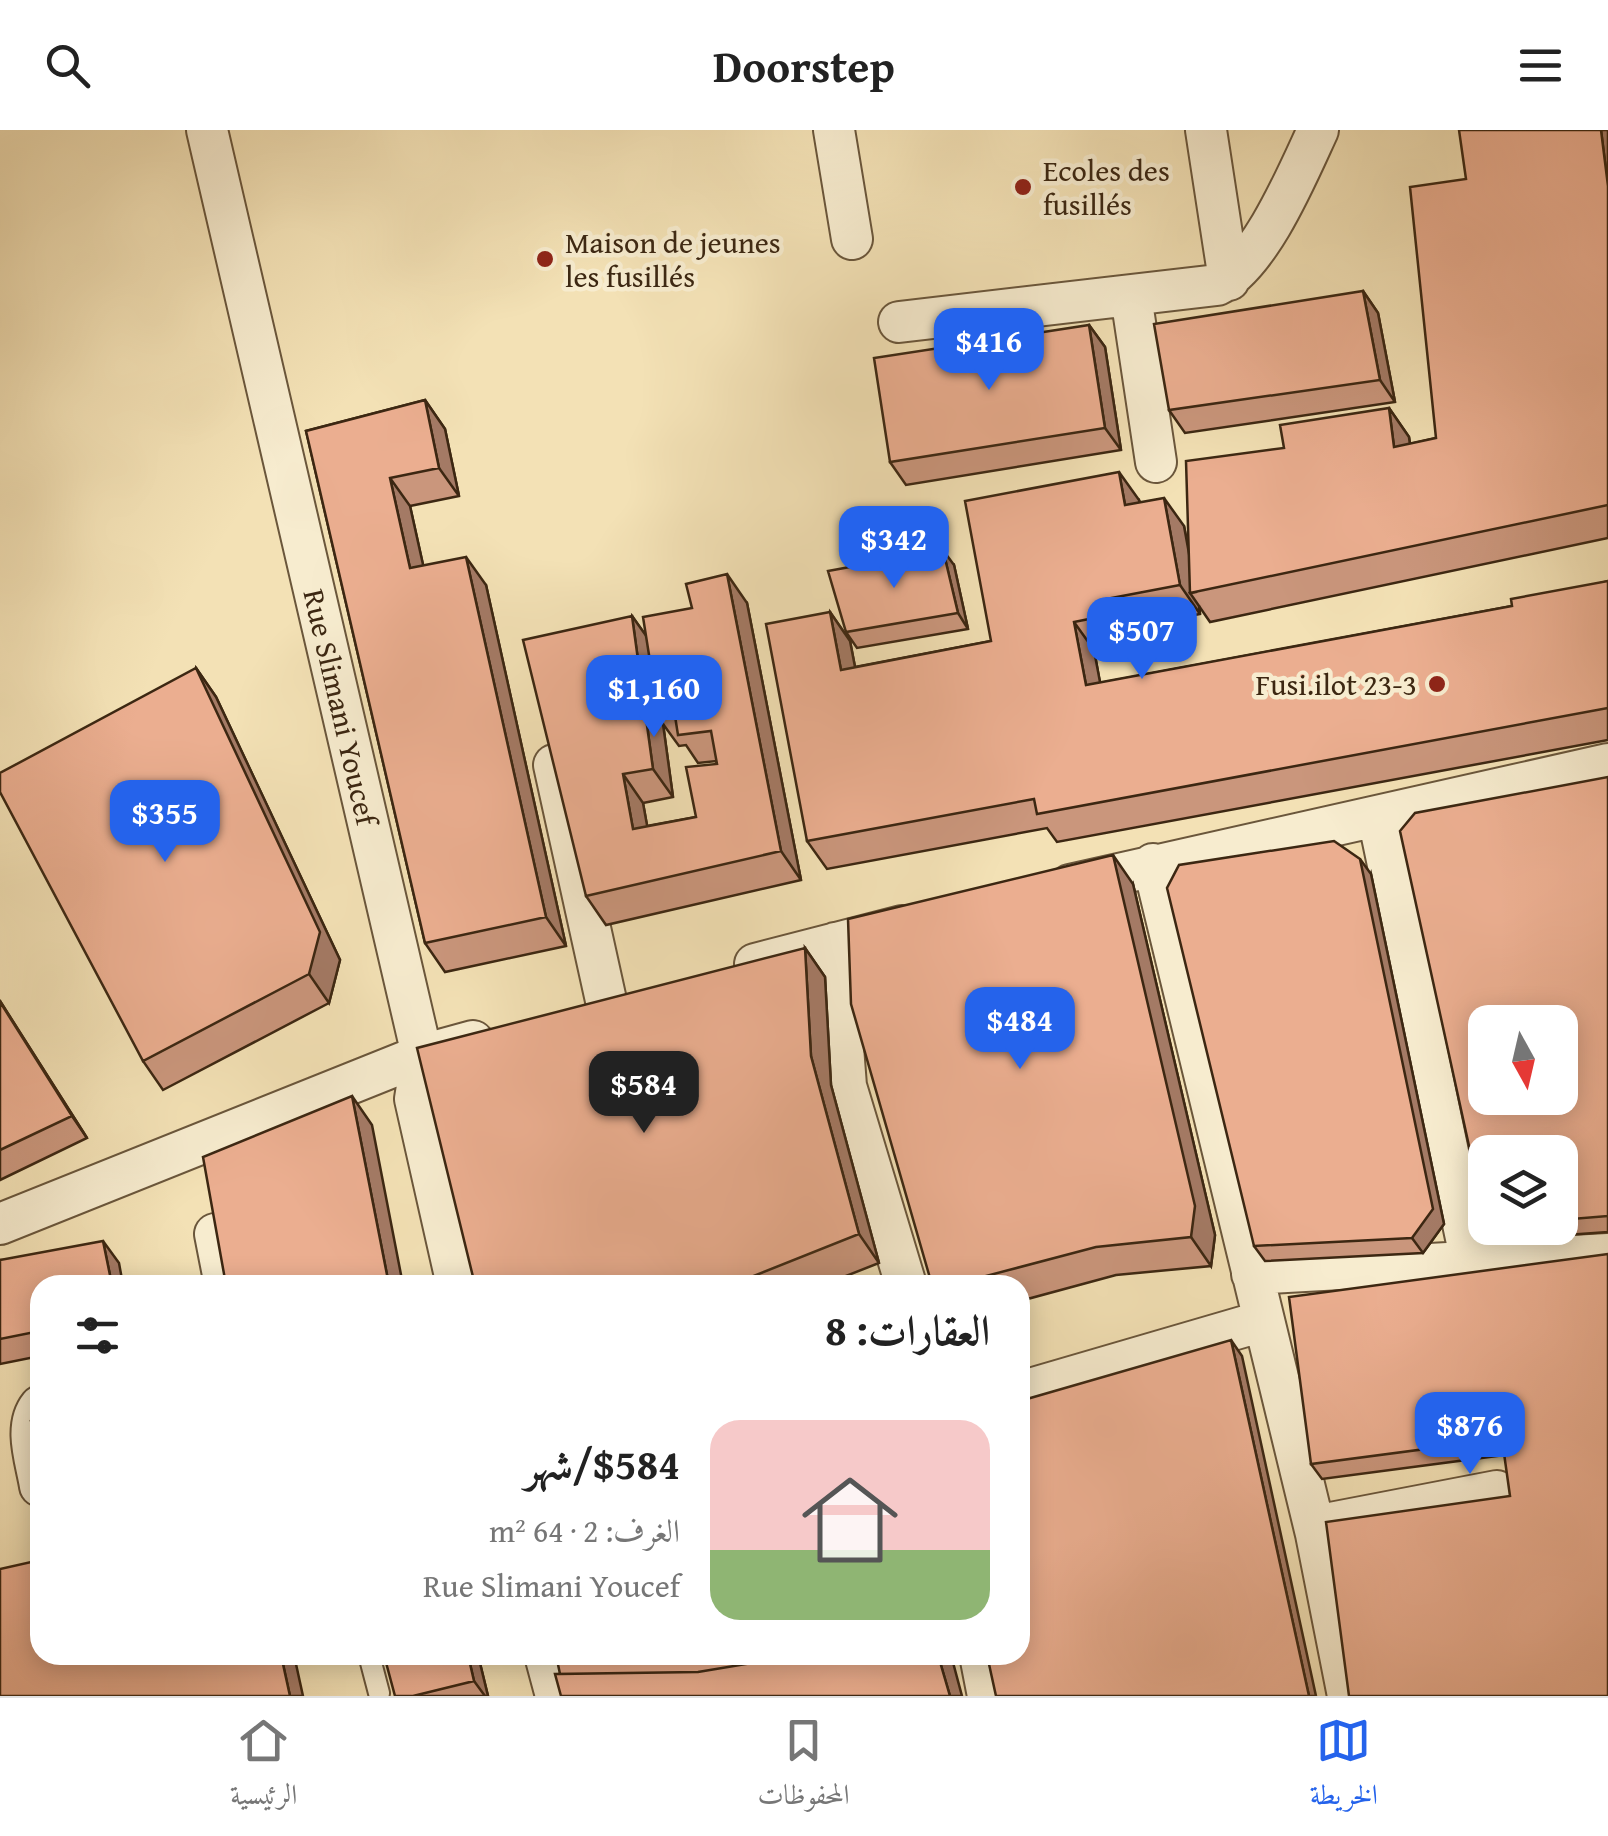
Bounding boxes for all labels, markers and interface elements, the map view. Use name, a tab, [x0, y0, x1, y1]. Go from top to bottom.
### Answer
text: Doorstep	[713, 33, 895, 98]
icon: search	[40, 38, 95, 93]
icon: menu	[1513, 38, 1568, 93]
place label: Ecoles des fusillés	[1043, 148, 1170, 226]
marker: Ecoles des fusillés	[1012, 176, 1034, 198]
place label: Maison de jeunes les fusillés	[565, 220, 781, 298]
marker: Maison de jeunes les fusillés	[534, 248, 556, 270]
pin: $416	[930, 308, 1048, 393]
text: $416	[956, 317, 1022, 364]
pin: $342	[835, 506, 953, 591]
text: $342	[861, 515, 927, 562]
street label: Rue Slimani Youcef	[292, 585, 390, 833]
pin: $507	[1083, 597, 1201, 682]
text: $507	[1109, 606, 1175, 653]
pin: $1,160	[573, 655, 735, 740]
place label: Fusi.ilot 23-3	[1256, 662, 1417, 706]
text: $1,160	[608, 664, 700, 711]
marker: Fusi.ilot 23-3	[1426, 673, 1448, 695]
pin: $355	[106, 780, 224, 865]
text: $355	[132, 789, 198, 836]
pin: $484	[961, 987, 1079, 1072]
text: $484	[987, 996, 1053, 1043]
north arrow	[1468, 1005, 1578, 1115]
map controls	[1468, 1005, 1578, 1245]
pin: $584	[585, 1051, 703, 1136]
text: $584	[611, 1060, 677, 1107]
button: layers	[1468, 1135, 1578, 1245]
text: العقارات: 8	[825, 1299, 990, 1360]
icon: filters	[70, 1308, 125, 1363]
pin: $876	[1411, 1392, 1529, 1477]
text: $876	[1437, 1401, 1503, 1448]
text: $584/شهر	[525, 1433, 680, 1494]
icon: home	[790, 1460, 910, 1580]
text: الغرف: 2 · 64 m²	[489, 1507, 680, 1554]
text: Rue Slimani Youcef	[423, 1562, 680, 1609]
tab: الرئيسية	[230, 1713, 297, 1822]
tab: المحفوظات	[757, 1713, 850, 1822]
tab: الخريطة	[1310, 1713, 1378, 1822]

